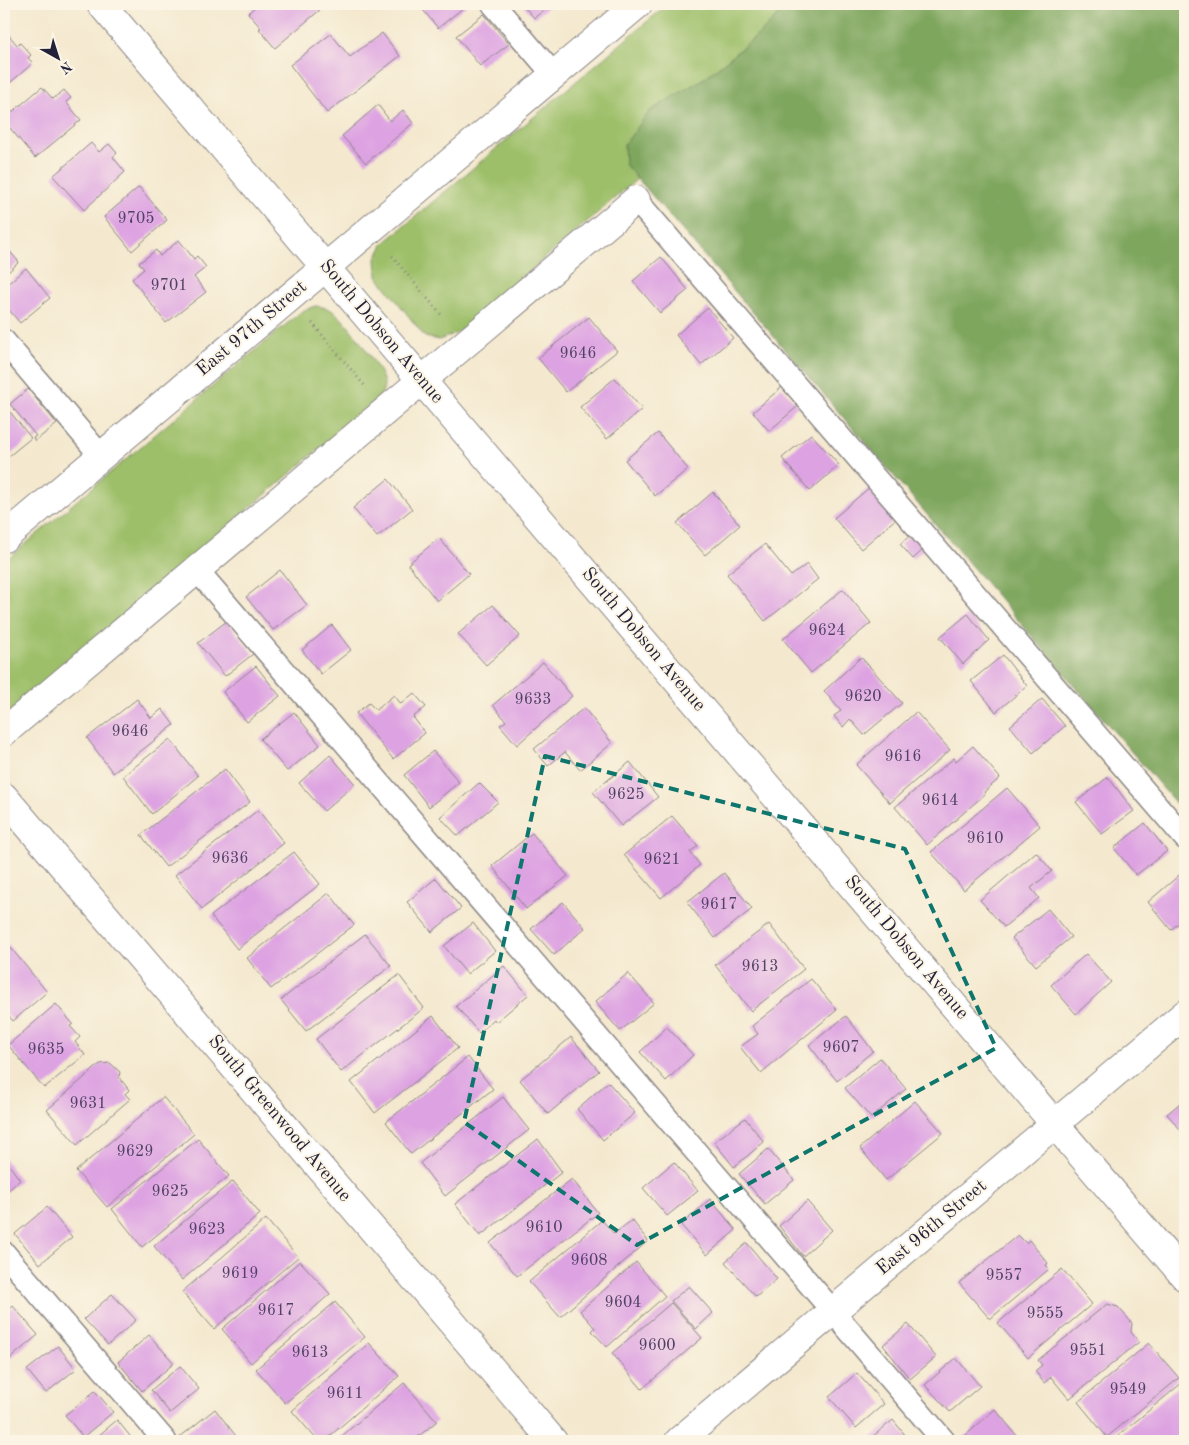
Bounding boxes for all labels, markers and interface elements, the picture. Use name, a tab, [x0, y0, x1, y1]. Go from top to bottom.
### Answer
north arrow	[32, 32, 82, 82]
text: N	[57, 59, 74, 76]
house number: 9705	[117, 211, 155, 227]
street label: South Dobson Avenue	[315, 256, 447, 408]
house number: 9701	[150, 278, 188, 294]
street label: East 97th Street	[193, 278, 311, 380]
house number: 9646	[559, 346, 597, 362]
street label: South Dobson Avenue	[577, 564, 709, 716]
house number: 9624	[808, 623, 846, 639]
house number: 9620	[844, 689, 882, 705]
house number: 9633	[514, 692, 552, 708]
house number: 9646	[111, 724, 149, 740]
house number: 9616	[884, 749, 922, 765]
house number: 9625	[607, 787, 645, 803]
house number: 9614	[921, 793, 959, 809]
house number: 9610	[966, 831, 1004, 847]
house number: 9636	[211, 851, 249, 867]
house number: 9621	[643, 852, 681, 868]
street label: South Dobson Avenue	[840, 872, 972, 1024]
house number: 9617	[700, 897, 738, 913]
house number: 9613	[741, 959, 779, 975]
street label: South Greenwood Avenue	[204, 1032, 354, 1206]
house number: 9607	[822, 1040, 860, 1056]
house number: 9635	[27, 1042, 65, 1058]
house number: 9631	[69, 1096, 107, 1112]
house number: 9629	[116, 1144, 154, 1160]
street label: East 96th Street	[873, 1177, 991, 1279]
house number: 9625	[151, 1184, 189, 1200]
house number: 9610	[525, 1220, 563, 1236]
house number: 9623	[188, 1222, 226, 1238]
house number: 9608	[570, 1253, 608, 1269]
house number: 9619	[221, 1266, 259, 1282]
house number: 9557	[985, 1268, 1023, 1284]
house number: 9604	[604, 1295, 642, 1311]
house number: 9617	[257, 1303, 295, 1319]
house number: 9555	[1026, 1306, 1064, 1322]
house number: 9600	[638, 1338, 676, 1354]
house number: 9551	[1069, 1343, 1107, 1359]
house number: 9613	[291, 1345, 329, 1361]
house number: 9549	[1109, 1382, 1147, 1398]
house number: 9611	[326, 1386, 364, 1402]

